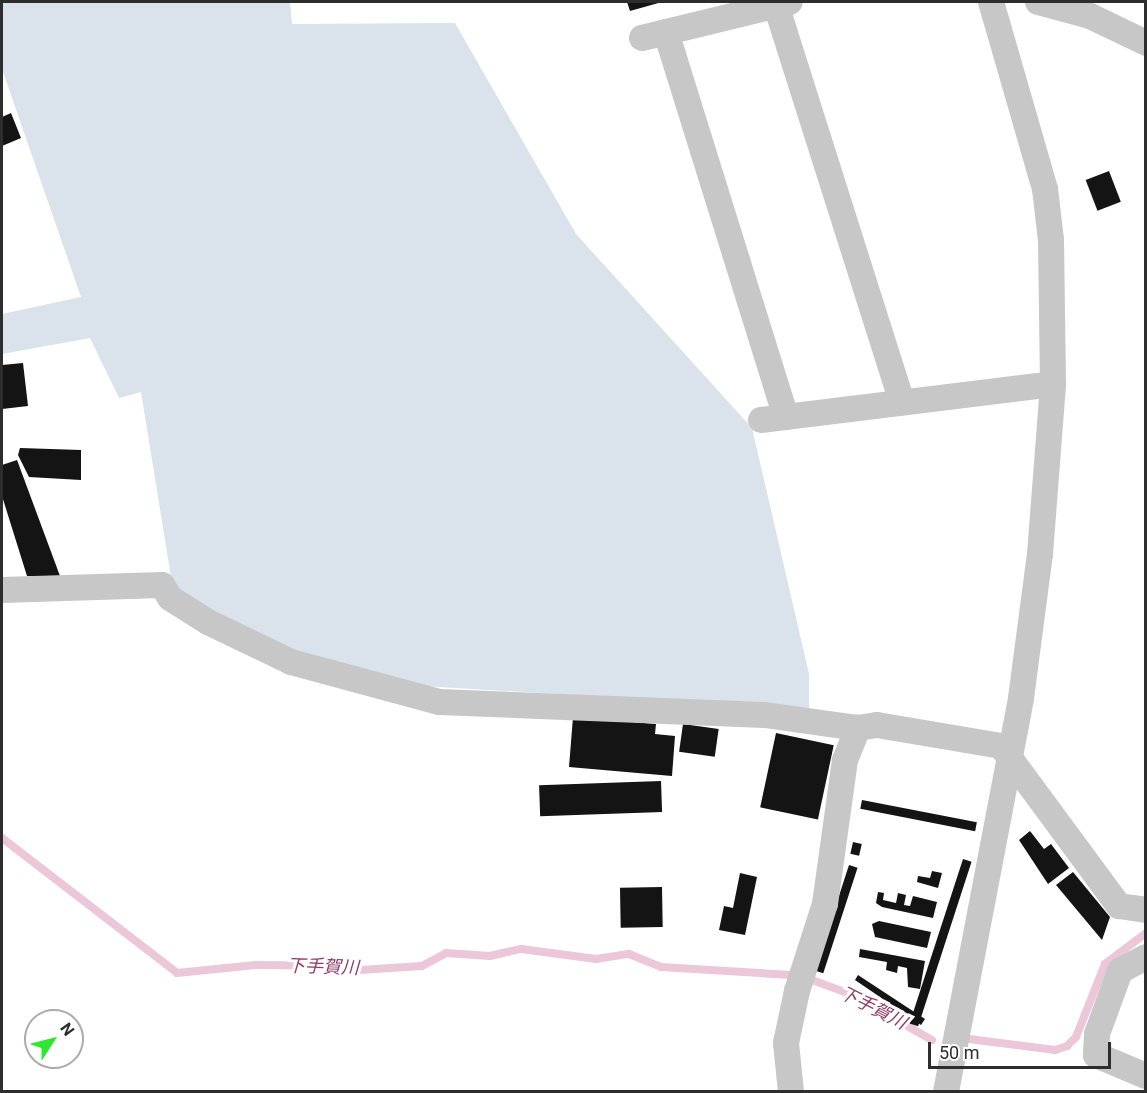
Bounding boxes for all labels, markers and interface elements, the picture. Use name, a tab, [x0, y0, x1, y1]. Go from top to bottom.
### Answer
water label: 下手賀川	[287, 955, 359, 979]
water label: 下手賀川	[836, 982, 910, 1034]
north arrow	[24, 1009, 84, 1069]
text: N	[56, 1019, 78, 1039]
scale bar	[931, 1030, 1114, 1068]
text: 50 m	[939, 1042, 979, 1063]

